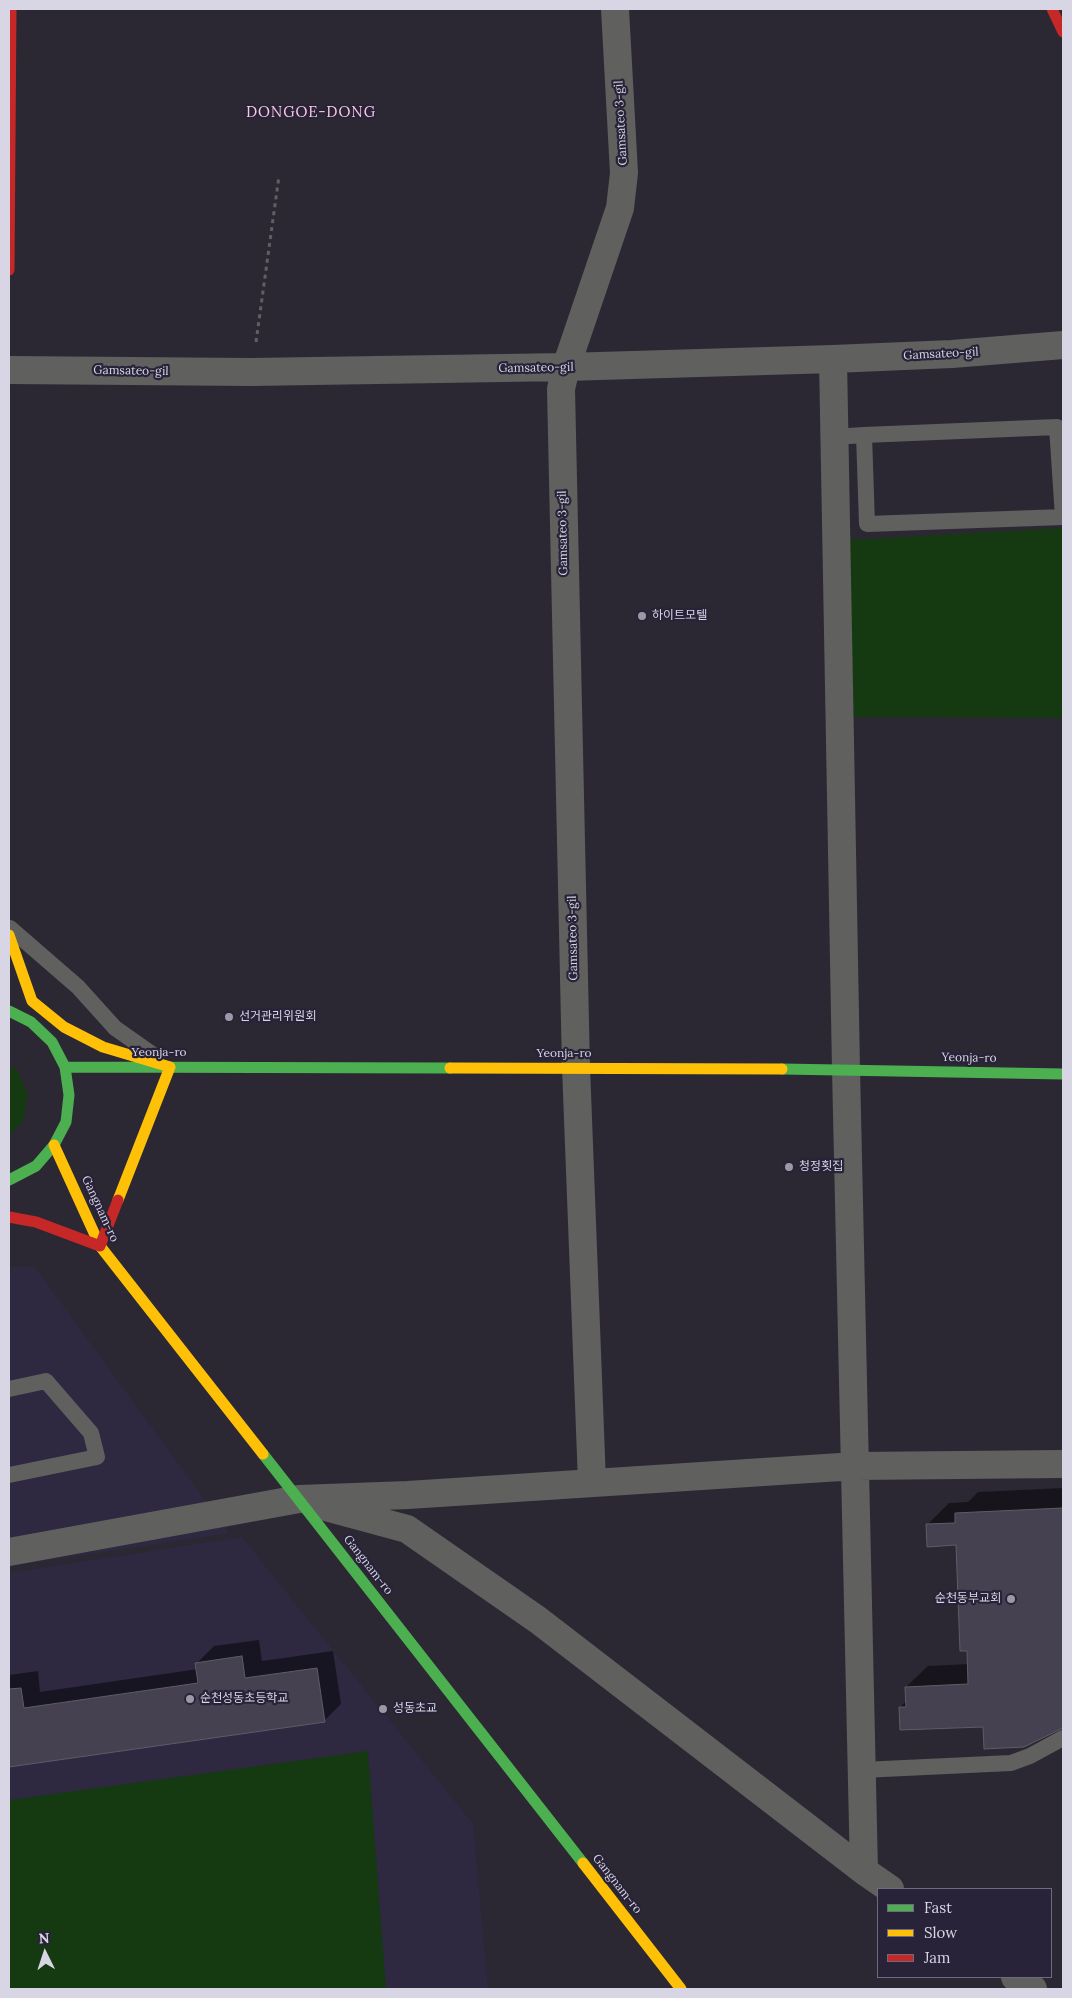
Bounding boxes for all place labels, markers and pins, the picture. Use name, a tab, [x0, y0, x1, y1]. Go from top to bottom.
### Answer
place label: 하이트모텔	[652, 609, 707, 623]
marker: 하이트모텔	[636, 610, 648, 622]
place label: 선거관리위원회	[239, 1010, 316, 1024]
marker: 선거관리위원회	[223, 1011, 235, 1023]
place label: 청정횟집	[799, 1160, 843, 1174]
marker: 청정횟집	[783, 1161, 795, 1173]
place label: 순천동부교회	[935, 1592, 1001, 1606]
marker: 순천동부교회	[1005, 1593, 1017, 1605]
place label: 순천성동초등학교	[200, 1692, 288, 1706]
marker: 순천성동초등학교	[184, 1693, 196, 1705]
place label: 성동초교	[393, 1702, 437, 1716]
marker: 성동초교	[377, 1703, 389, 1715]

